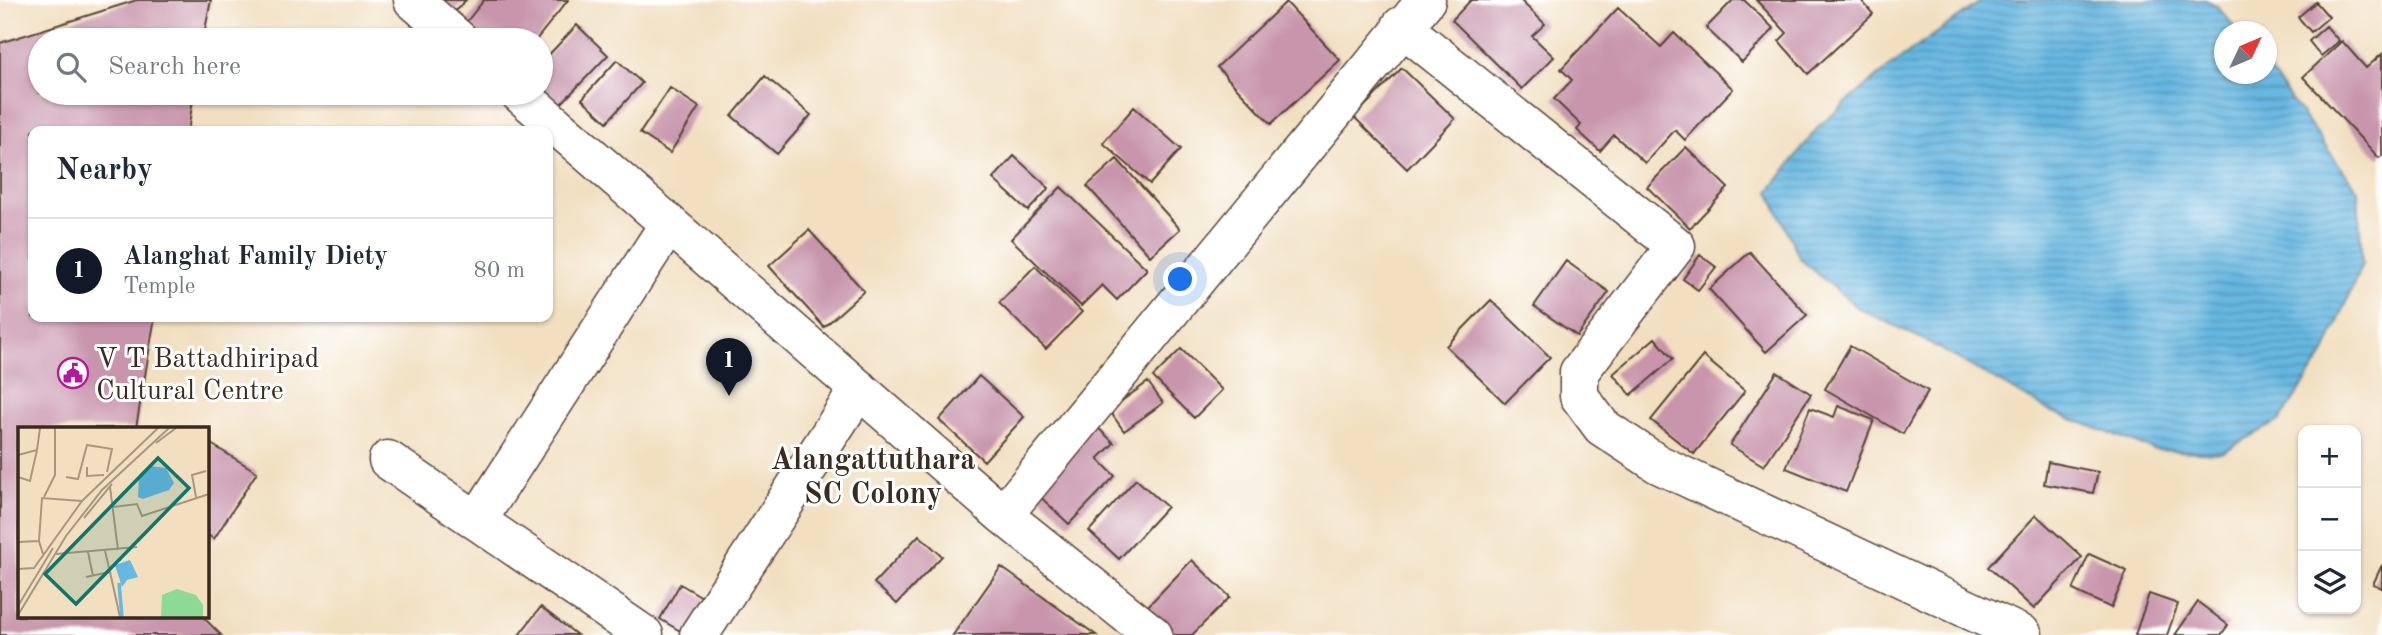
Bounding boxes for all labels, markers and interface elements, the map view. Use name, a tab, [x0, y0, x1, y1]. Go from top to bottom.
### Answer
north arrow	[2214, 21, 2277, 84]
search box	[28, 28, 553, 105]
icon: search	[52, 48, 90, 86]
text: Search here	[108, 54, 241, 80]
text: Nearby	[56, 156, 153, 186]
text: Alanghat Family Diety	[123, 244, 388, 270]
text: 1	[72, 259, 86, 282]
text: 80 m	[474, 259, 525, 282]
your location	[1163, 262, 1197, 296]
text: Temple	[123, 275, 195, 298]
pin: 1	[706, 338, 752, 396]
place label: V T Battadhiripad Cultural Centre	[96, 346, 319, 406]
public building icon: V T Battadhiripad Cultural Centre	[56, 356, 90, 390]
map controls	[2298, 425, 2361, 614]
button: +	[2298, 425, 2361, 488]
inset map	[18, 427, 208, 618]
district label: Alangattuthara SC Colony	[770, 446, 976, 510]
button: −	[2298, 488, 2361, 551]
button: layers	[2298, 551, 2361, 614]

